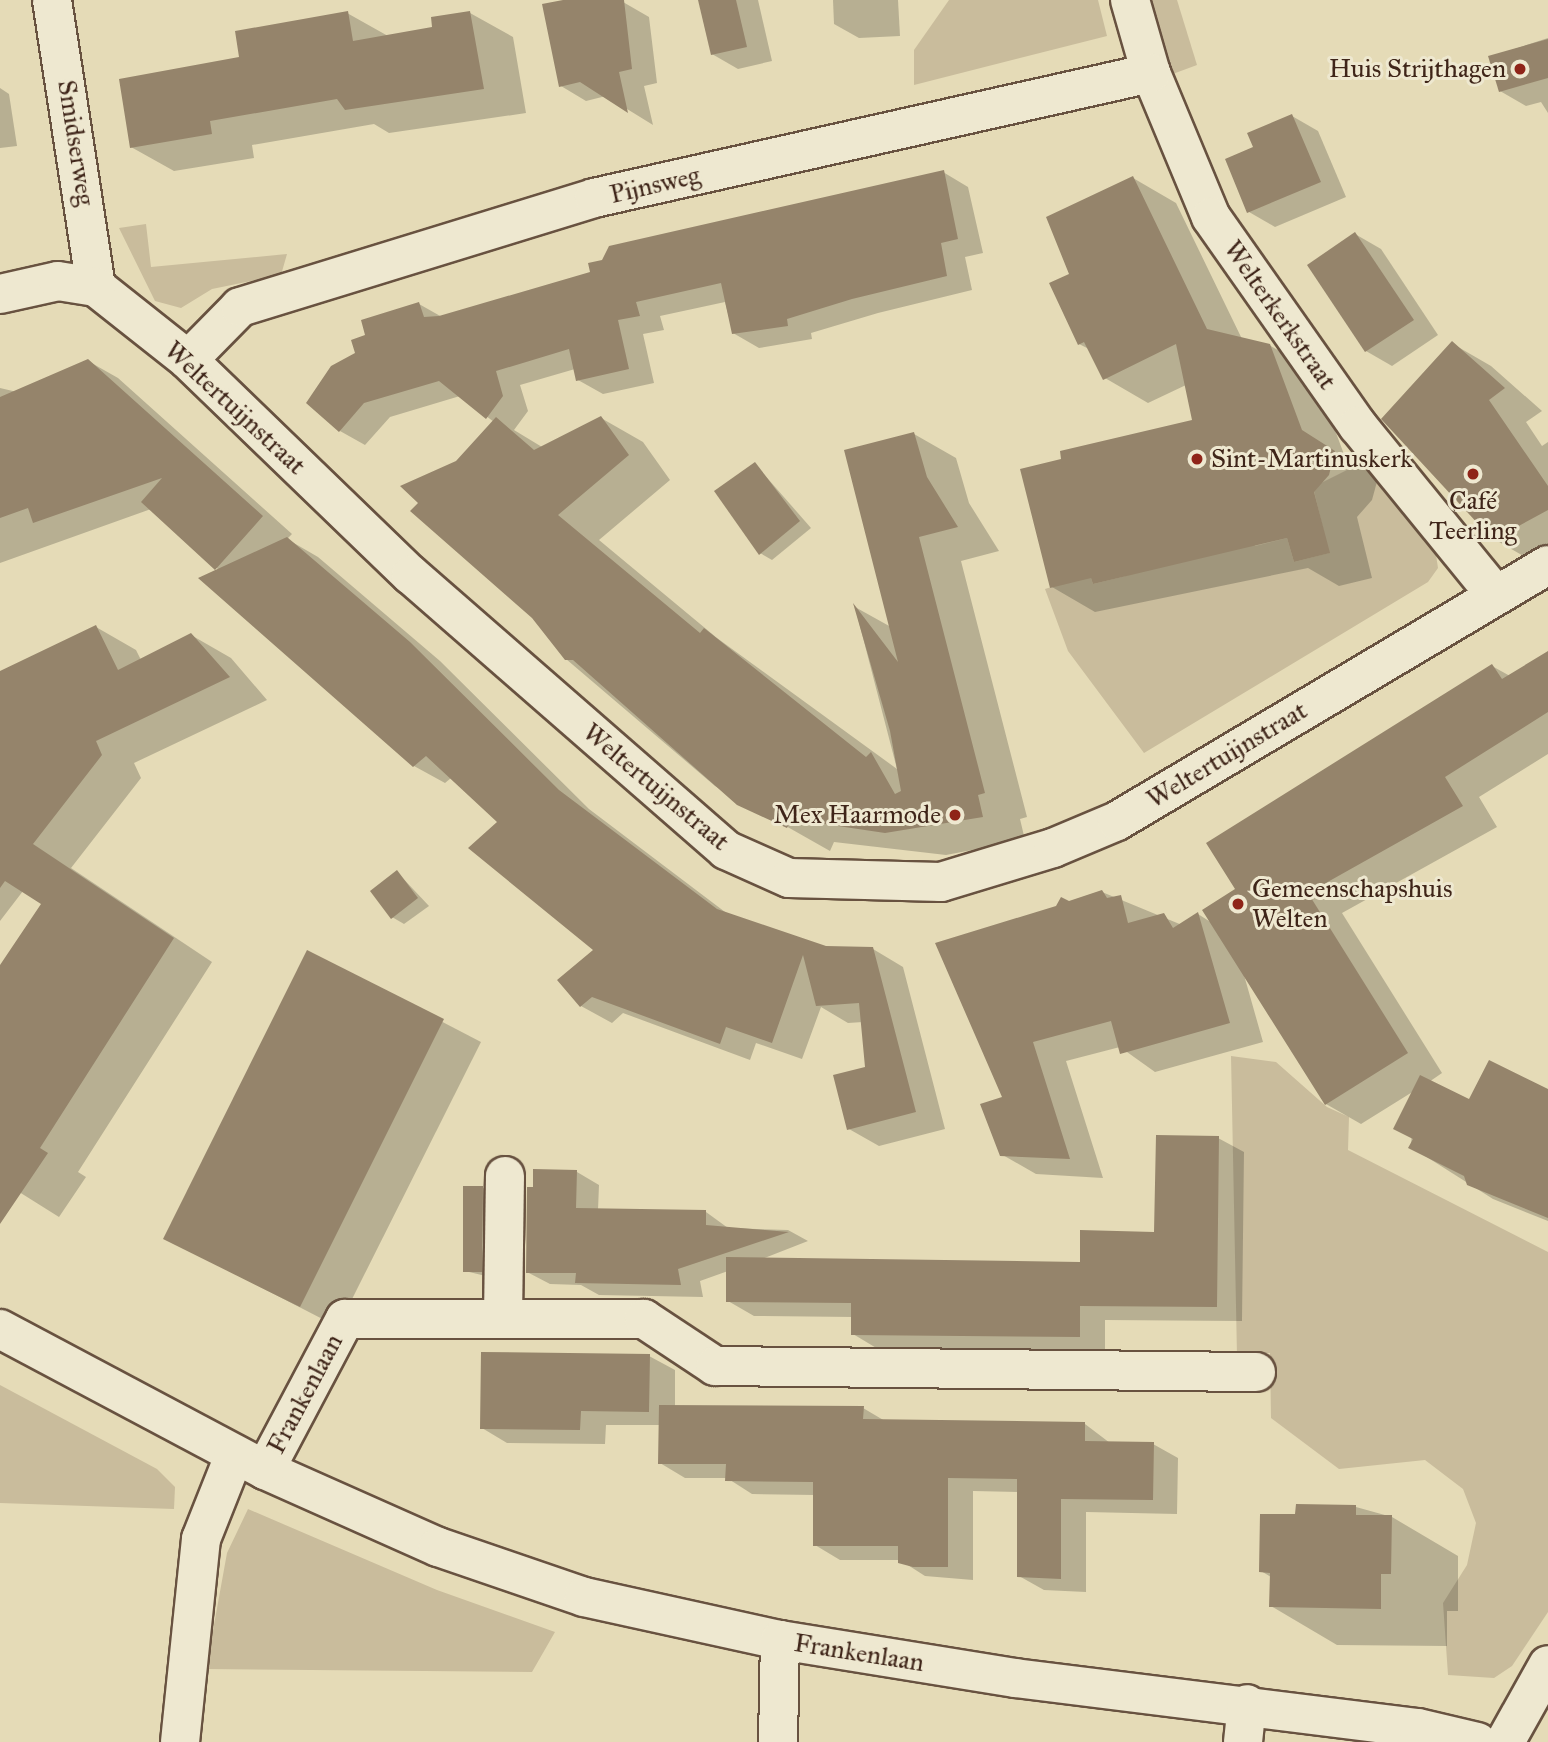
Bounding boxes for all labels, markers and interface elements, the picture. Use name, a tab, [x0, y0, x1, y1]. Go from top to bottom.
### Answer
place label: Huis Strijthagen	[1329, 53, 1506, 85]
marker: Huis Strijthagen	[1512, 61, 1528, 77]
street label: Smidserweg	[51, 78, 101, 208]
street label: Pijnsweg	[607, 159, 703, 211]
street label: Welterkerkstraat	[1217, 234, 1343, 396]
street label: Weltertuijnstraat	[158, 335, 312, 481]
place label: Sint-Martinuskerk	[1211, 443, 1412, 475]
marker: Sint-Martinuskerk	[1189, 451, 1205, 467]
marker: Café Teerling	[1465, 466, 1481, 482]
place label: Café Teerling	[1429, 485, 1517, 546]
street label: Weltertuijnstraat	[1141, 695, 1313, 815]
street label: Weltertuijnstraat	[577, 717, 735, 857]
place label: Mex Haarmode	[773, 799, 941, 831]
marker: Mex Haarmode	[947, 807, 963, 823]
place label: Gemeenschapshuis Welten	[1252, 873, 1452, 934]
marker: Gemeenschapshuis Welten	[1230, 896, 1246, 912]
street label: Frankenlaan	[260, 1329, 350, 1459]
street label: Frankenlaan	[792, 1627, 926, 1679]

